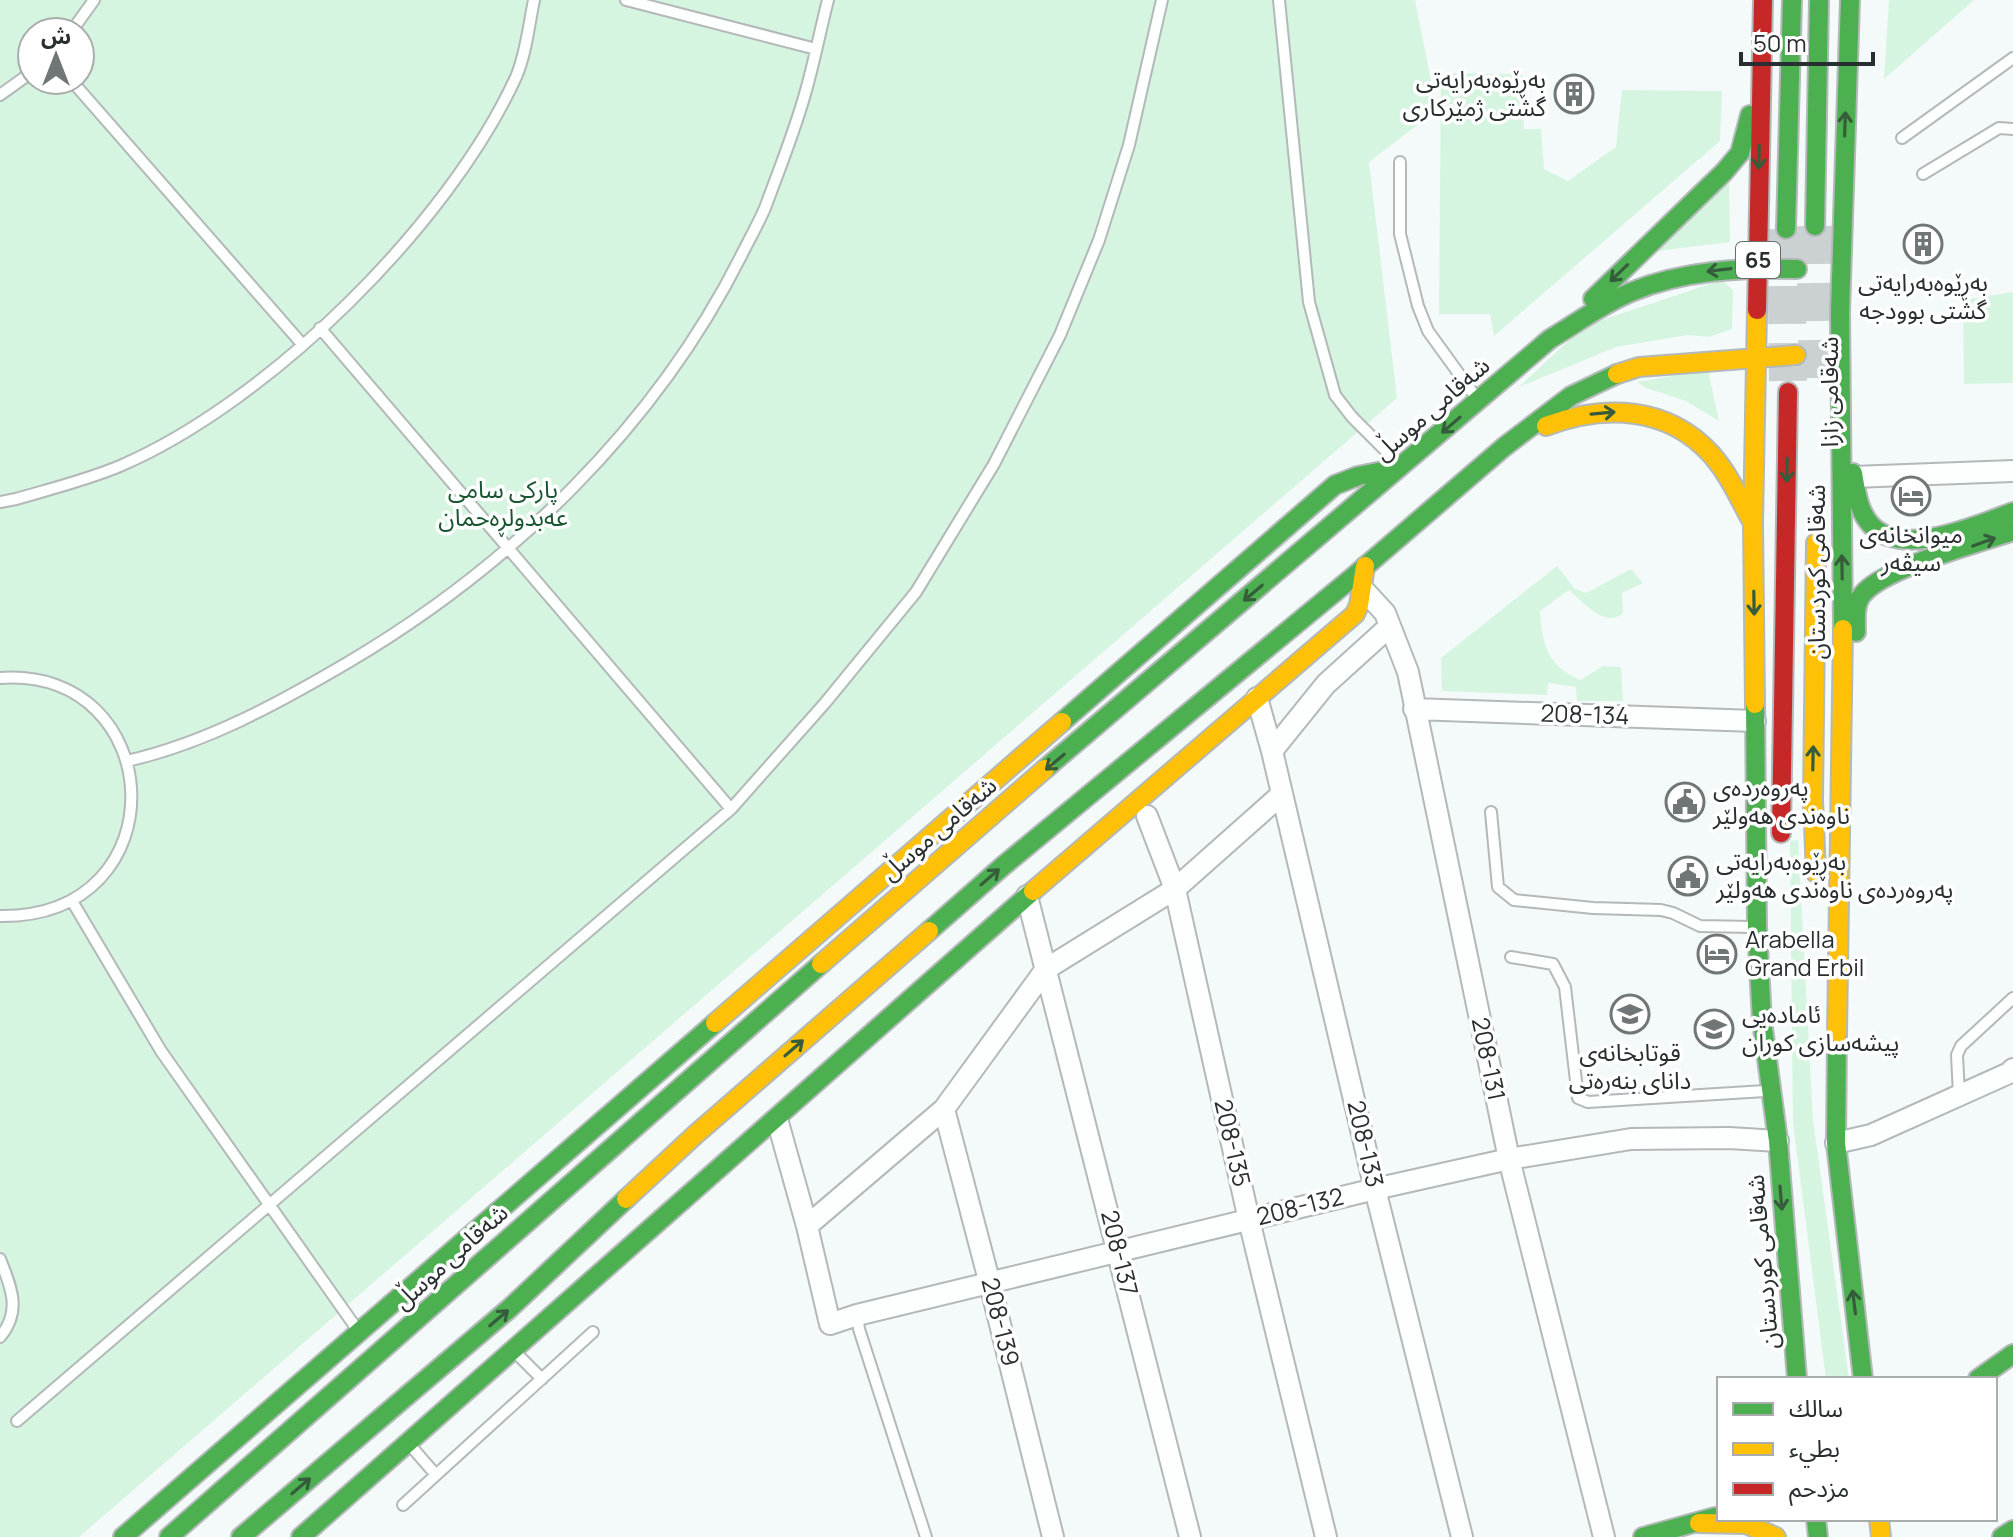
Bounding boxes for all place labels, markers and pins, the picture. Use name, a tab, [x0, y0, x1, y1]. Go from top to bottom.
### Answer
place label: بەڕێوەبەرایەتی گشتی ژمێركاری	[1402, 62, 1547, 123]
building icon: بەڕێوەبەرایەتی گشتی ژمێركاری	[1553, 73, 1595, 115]
building icon: بەڕێوەبەرایەتی گشتی بوودجە	[1902, 223, 1944, 265]
place label: بەڕێوەبەرایەتی گشتی بوودجە	[1858, 265, 1988, 326]
hotel icon: میوانخانەی سیڤەر	[1890, 475, 1932, 517]
place label: میوانخانەی سیڤەر	[1859, 517, 1963, 578]
place label: پەروەردەی ناوەندی هەولێر	[1712, 770, 1850, 831]
public building icon: پەروەردەی ناوەندی هەولێر	[1664, 781, 1706, 823]
place label: بەڕێوەبەرایەتی پەروەردەی ناوەندی هەولێر	[1715, 844, 1953, 905]
public building icon: بەڕێوەبەرایەتی پەروەردەی ناوەندی هەولێر	[1667, 855, 1709, 897]
place label: Arabella Grand Erbil	[1745, 922, 1864, 983]
hotel icon: Arabella Grand Erbil	[1696, 933, 1738, 975]
school or university icon: قوتابخانەی دانای بنەرەتی	[1609, 993, 1651, 1035]
place label: ئامادەیی پیشەسازی کوران	[1742, 997, 1899, 1058]
school or university icon: ئامادەیی پیشەسازی کوران	[1693, 1008, 1735, 1050]
place label: قوتابخانەی دانای بنەرەتی	[1569, 1035, 1691, 1096]

